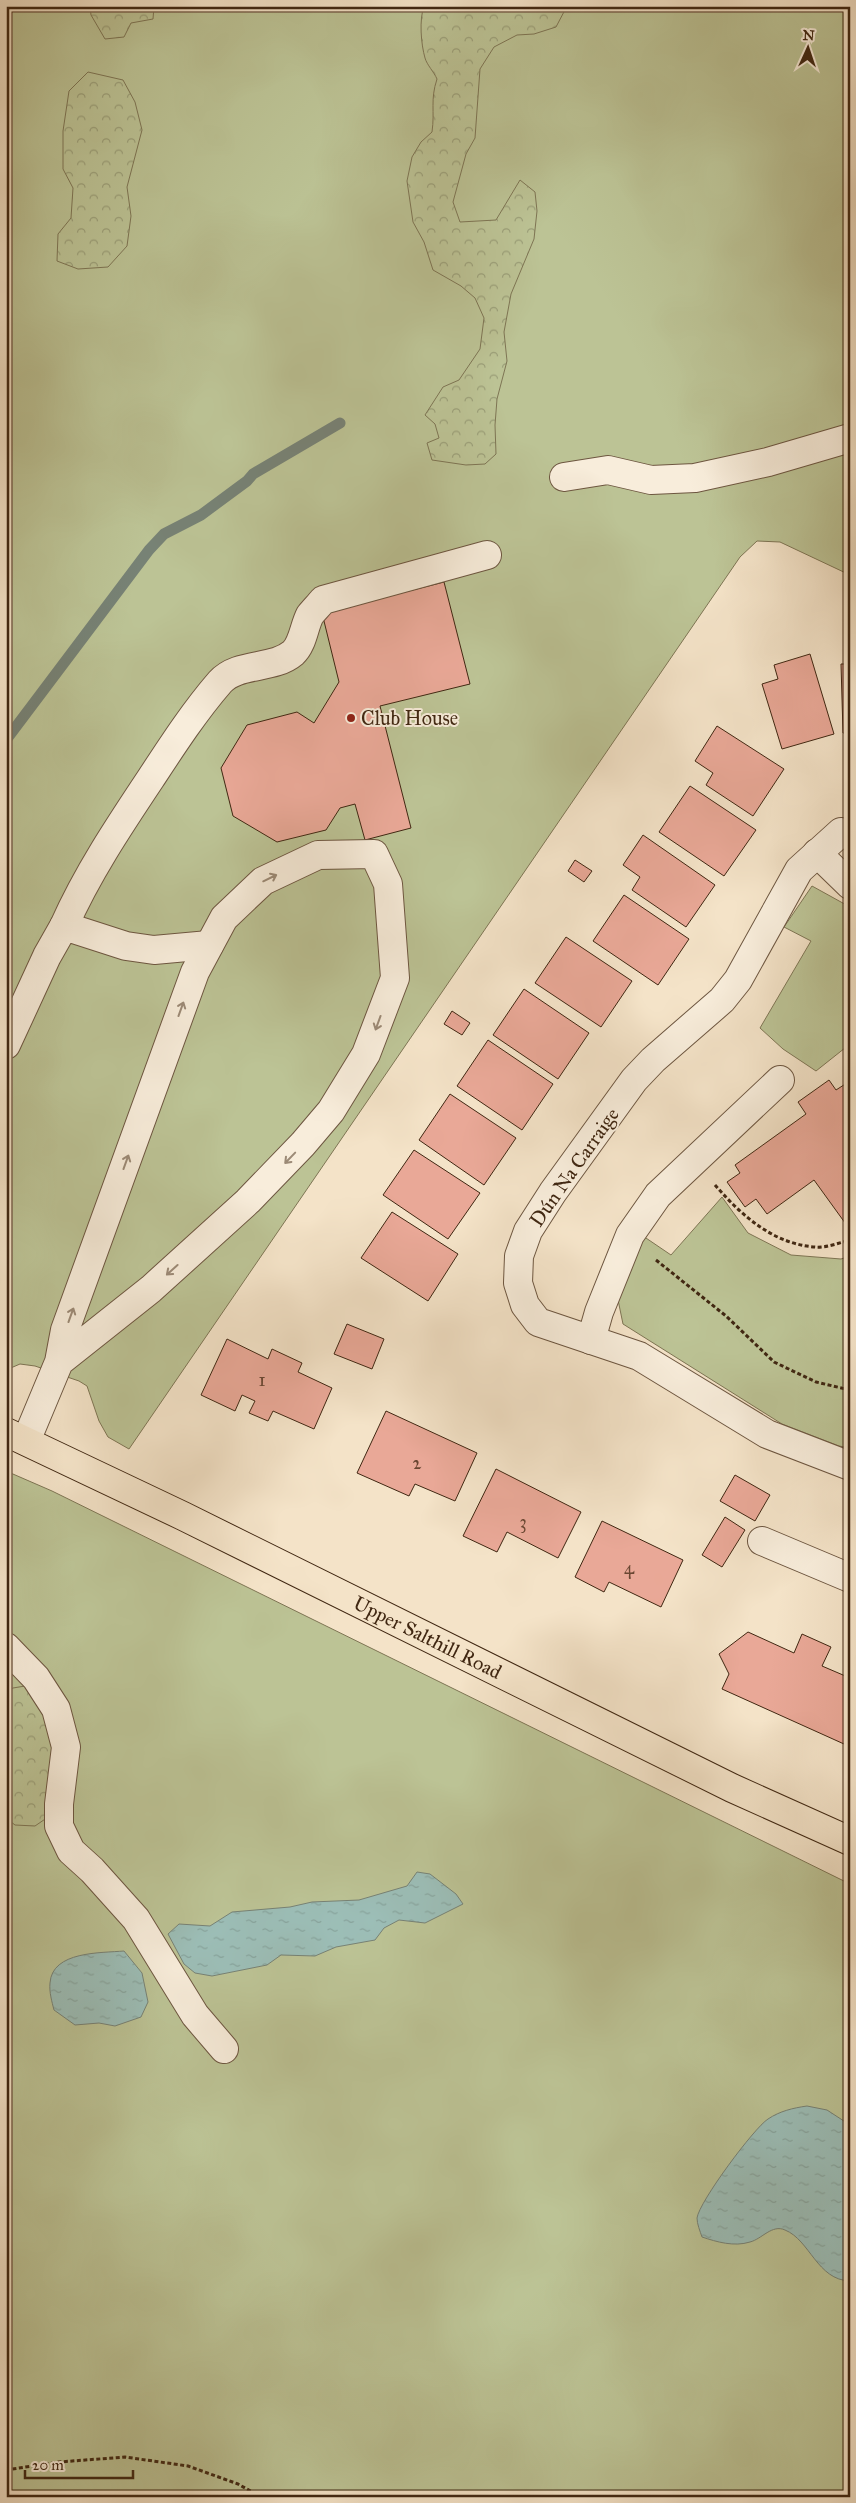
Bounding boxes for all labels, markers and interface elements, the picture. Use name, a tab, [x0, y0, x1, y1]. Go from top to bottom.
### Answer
north arrow	[784, 22, 834, 72]
text: N	[802, 27, 815, 44]
place label: Club House	[361, 706, 458, 730]
marker: Club House	[345, 712, 357, 724]
one-way arrow	[262, 873, 277, 882]
one-way arrow	[177, 1002, 186, 1017]
one-way arrow	[373, 1015, 382, 1031]
street label: Dún Na Carraige	[524, 1103, 625, 1232]
one-way arrow	[284, 1152, 296, 1164]
one-way arrow	[122, 1155, 131, 1170]
one-way arrow	[165, 1264, 178, 1275]
one-way arrow	[67, 1308, 76, 1323]
house number: 1	[258, 1369, 266, 1391]
house number: 2	[413, 1452, 422, 1474]
house number: 3	[519, 1511, 527, 1533]
house number: 4	[624, 1557, 635, 1579]
street label: Upper Salthill Road	[350, 1590, 506, 1684]
scale bar	[25, 2448, 132, 2480]
text: 20 m	[32, 2456, 64, 2474]

